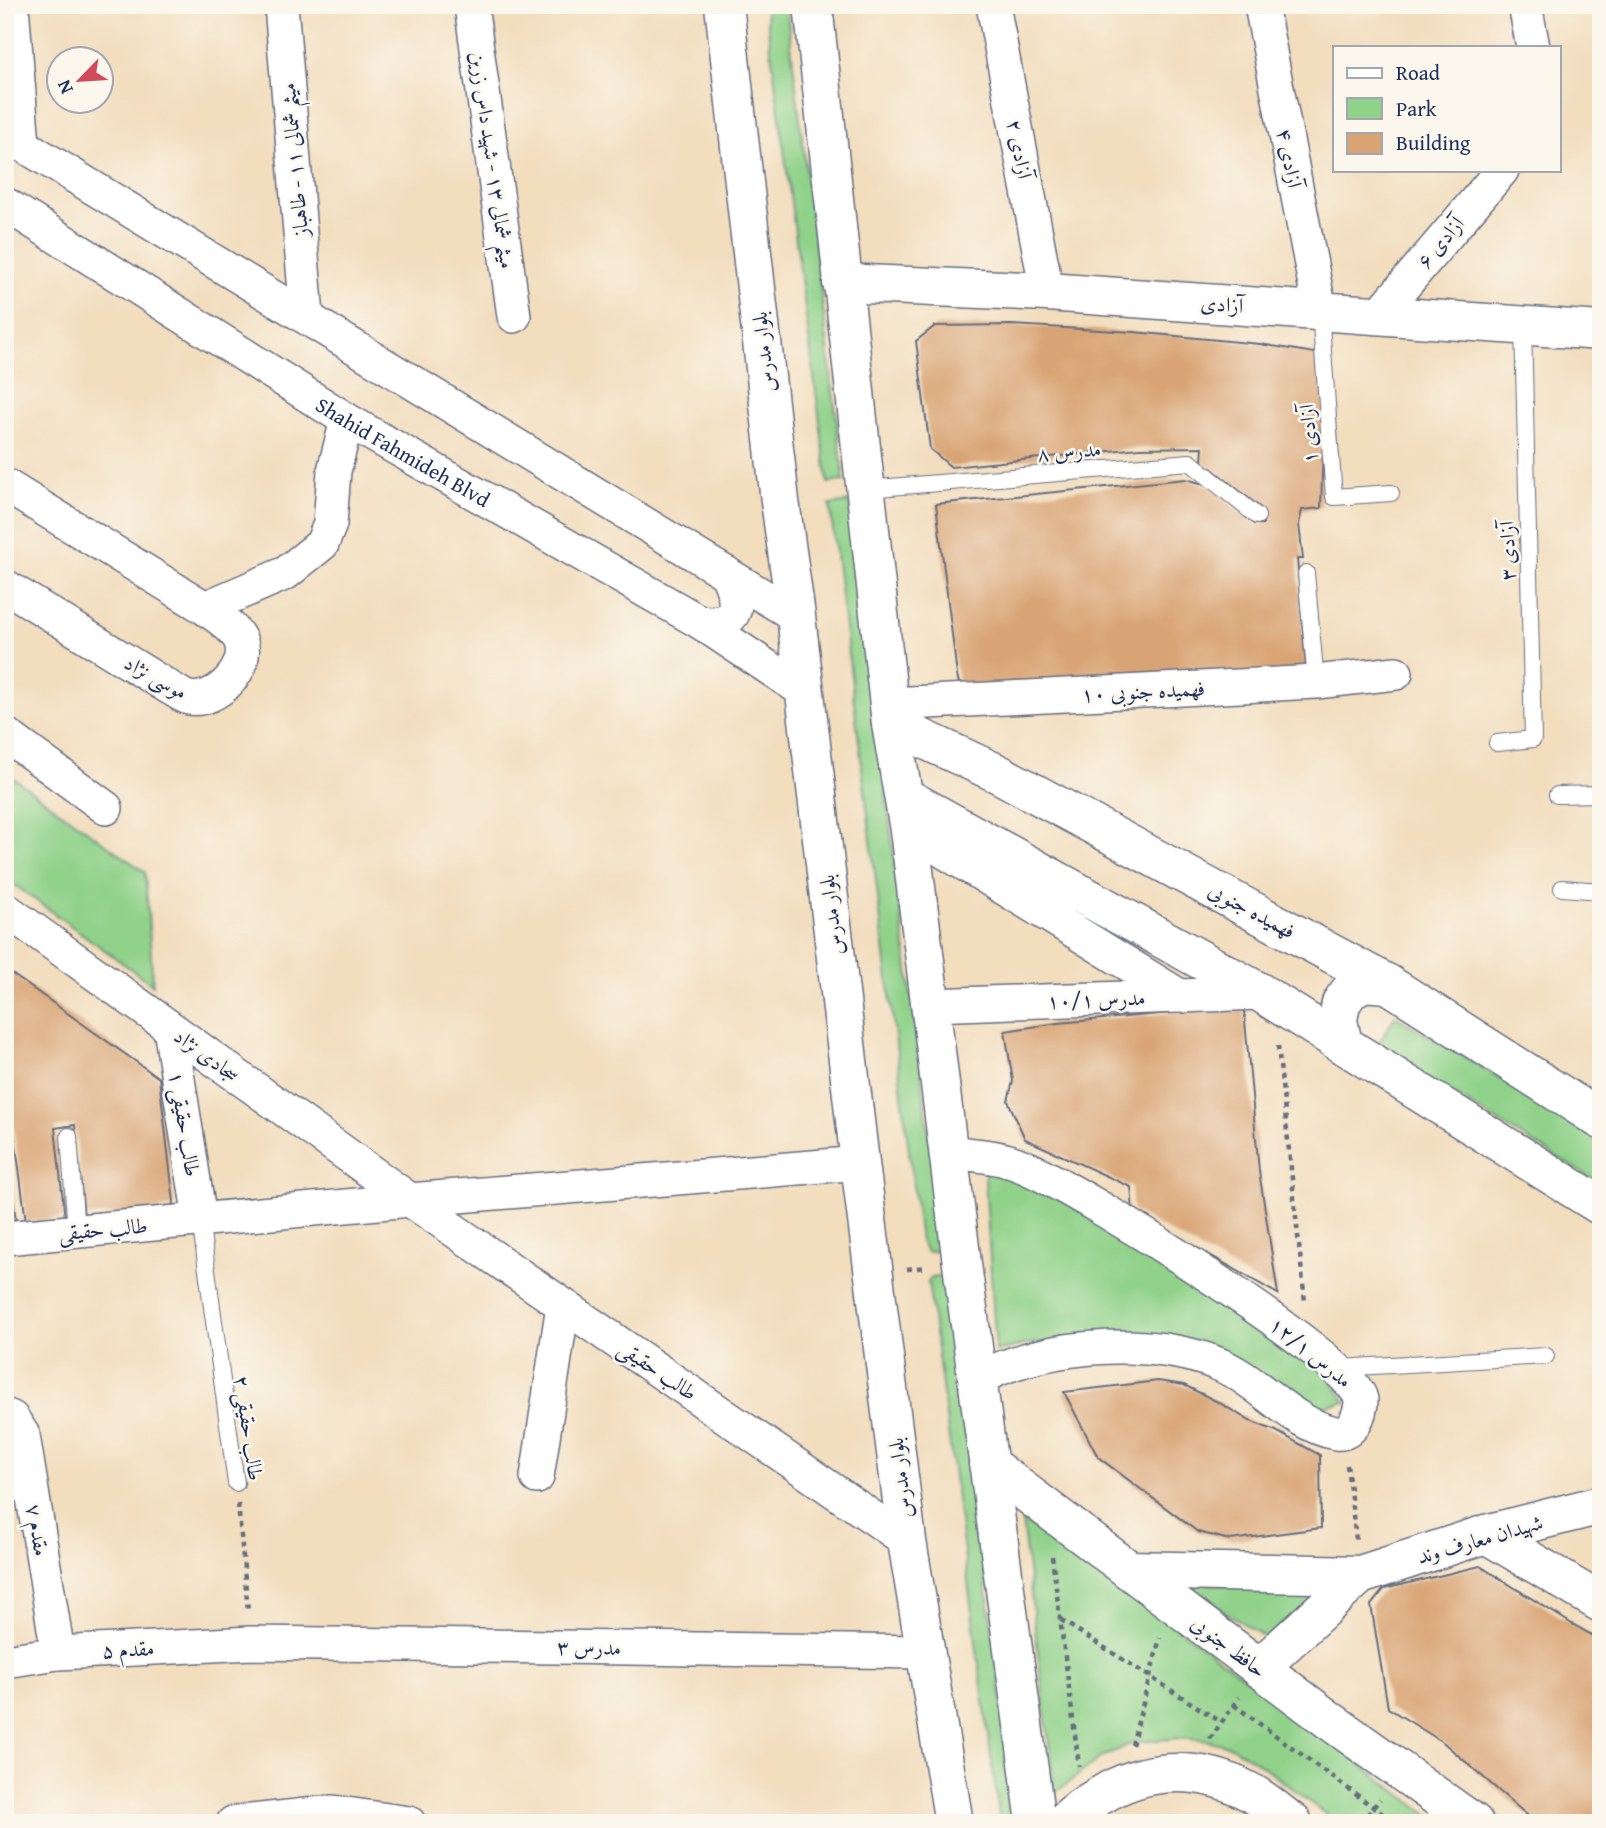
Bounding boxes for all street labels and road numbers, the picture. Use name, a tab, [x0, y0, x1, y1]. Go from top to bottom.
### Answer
street label: میثم شمالی ۱۳ - شهید داس زرین	[456, 49, 524, 272]
street label: میثم شمالی ۱۱ - طاهباز	[272, 81, 322, 240]
street label: آزادی ۲	[999, 117, 1041, 184]
street label: آزادی ۴	[1269, 126, 1311, 193]
street label: آزادی ۶	[1409, 207, 1473, 275]
street label: آزادی	[1199, 287, 1247, 321]
street label: بلوار مدرس	[743, 310, 783, 394]
street label: Shahid Fahmideh Blvd	[310, 389, 497, 515]
street label: آزادی ۱	[1290, 401, 1326, 465]
street label: مدرس ۸	[1036, 433, 1102, 469]
street label: آزادی ۳	[1491, 518, 1523, 581]
street label: موسی نژاد	[119, 647, 193, 707]
street label: فهمیده جنوبی ۱۰	[1080, 672, 1206, 710]
street label: بلوار مدرس	[811, 873, 851, 957]
street label: فهمیده جنوبی	[1203, 874, 1301, 946]
street label: مدرس ۱۰/۱	[1046, 982, 1146, 1016]
street label: سجادی نژاد	[168, 1020, 246, 1090]
street label: طالب حقیقی ۱	[161, 1069, 209, 1179]
street label: طالب حقیقی	[57, 1210, 149, 1248]
street label: مدرس ۱۲/۱	[1263, 1309, 1359, 1395]
street label: طالب حقیقی	[612, 1332, 704, 1408]
street label: طالب حقیقی ۲	[226, 1373, 272, 1483]
street label: بلوار مدرس	[880, 1436, 920, 1520]
street label: مقدم ۷	[16, 1502, 57, 1559]
street label: شهیدان معارف وند	[1413, 1506, 1547, 1572]
street label: حافظ جنوبی	[1185, 1607, 1273, 1685]
street label: مدرس ۳	[557, 1631, 621, 1663]
street label: مقدم ۵	[101, 1632, 155, 1669]

